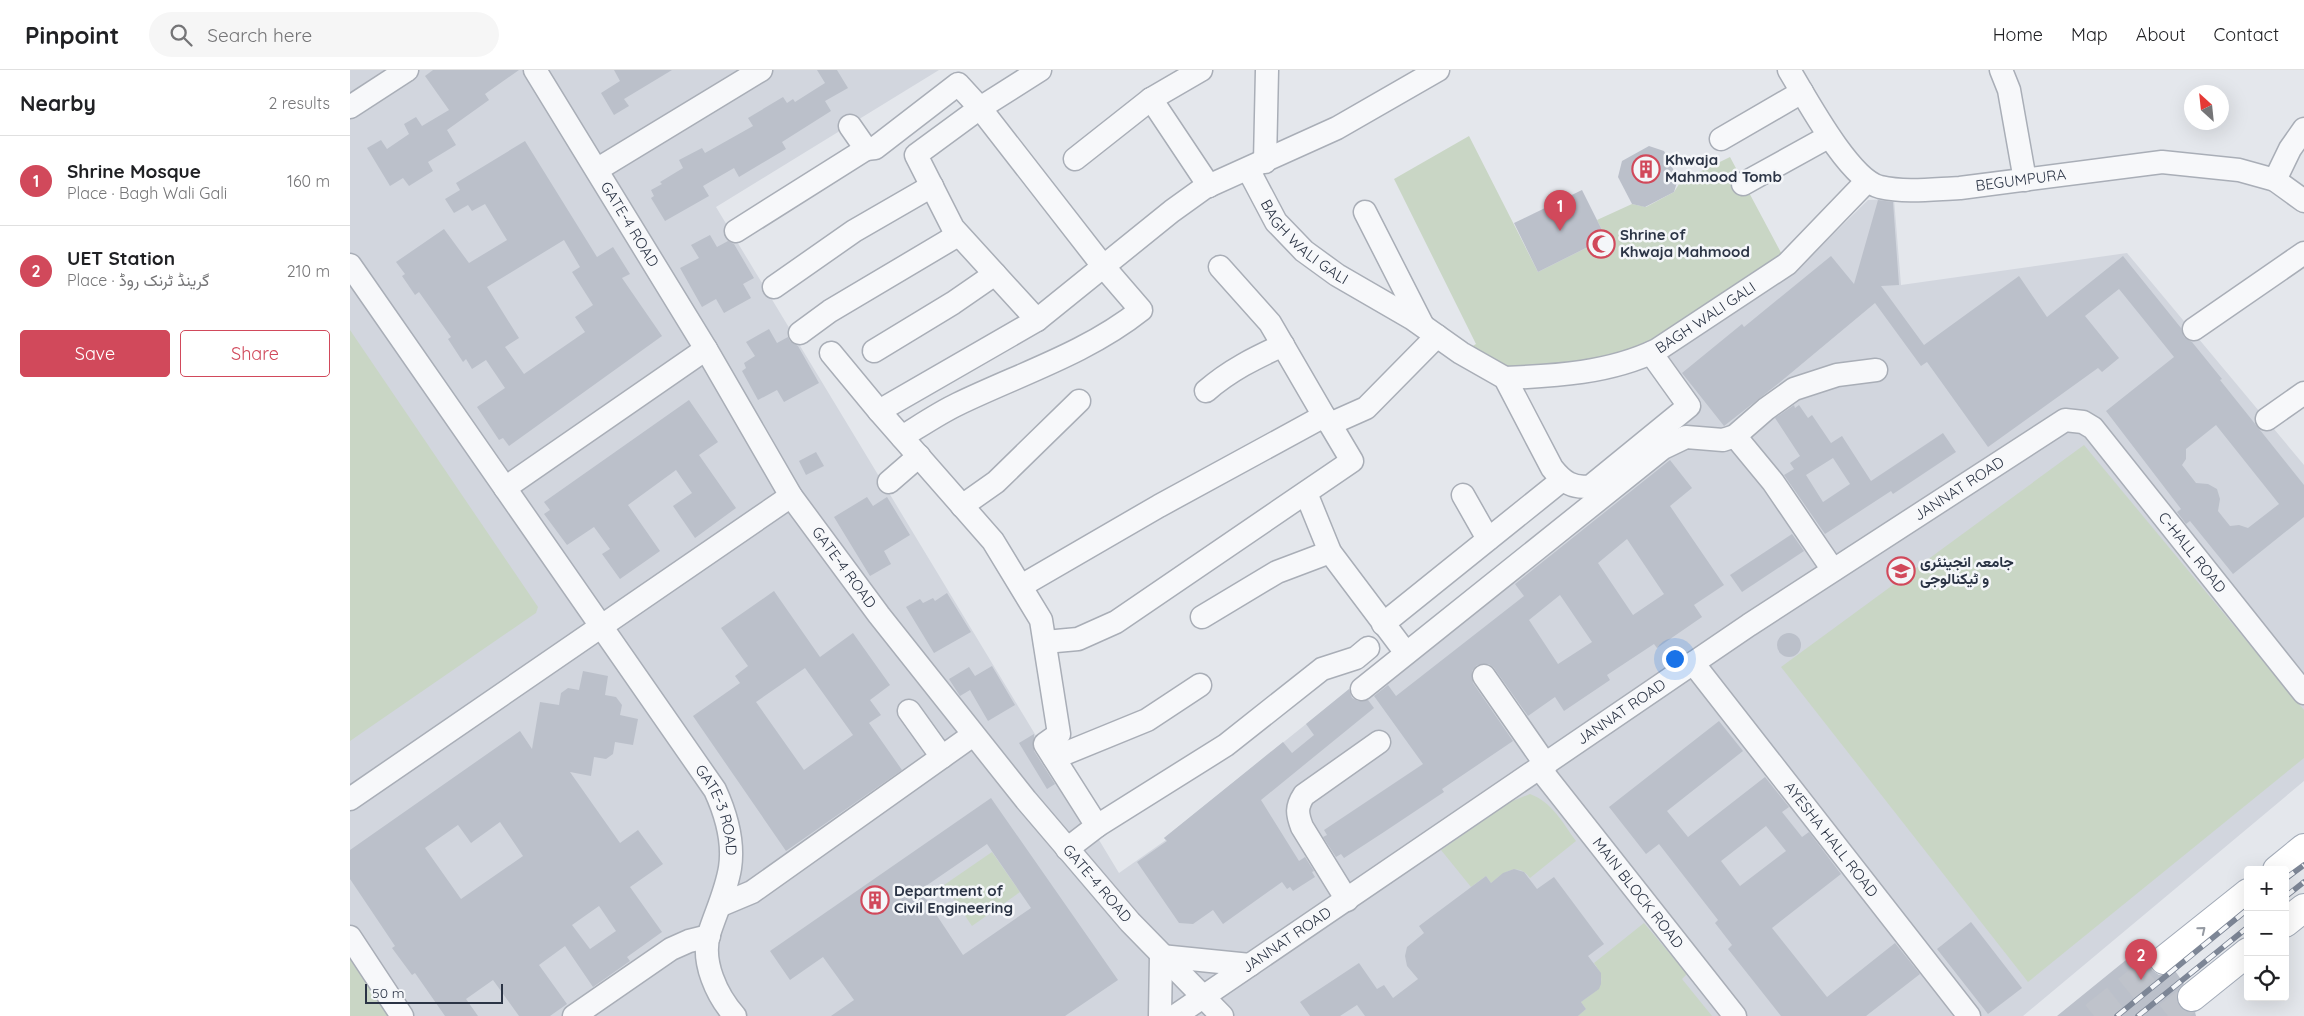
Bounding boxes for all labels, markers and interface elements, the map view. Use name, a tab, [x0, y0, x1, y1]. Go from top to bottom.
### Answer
search box	[149, 12, 499, 57]
text: Pinpoint	[25, 20, 119, 50]
icon: search	[167, 21, 195, 49]
text: Search here	[207, 23, 312, 47]
text: Home	[1993, 23, 2043, 46]
text: Map	[2071, 23, 2108, 46]
text: About	[2136, 23, 2186, 46]
text: Contact	[2214, 23, 2279, 46]
north arrow	[2184, 85, 2229, 130]
text: Nearby	[20, 90, 96, 116]
text: 2 results	[268, 93, 330, 113]
place label: Khwaja Mahmood Tomb	[1665, 150, 1782, 186]
building icon: Khwaja Mahmood Tomb	[1631, 154, 1661, 184]
text: Shrine Mosque	[67, 159, 201, 183]
street label: BEGUMPURA	[1974, 164, 2068, 195]
text: 1	[33, 171, 39, 191]
text: 160 m	[287, 171, 330, 191]
street label: GATE-4 ROAD	[597, 178, 663, 270]
text: Place · Bagh Wali Gali	[67, 183, 227, 203]
pin: 1	[1544, 190, 1576, 231]
street label: BAGH WALI GALI	[1257, 196, 1352, 288]
place label: Shrine of Khwaja Mahmood	[1620, 225, 1750, 261]
mosque icon: Shrine of Khwaja Mahmood	[1586, 229, 1616, 259]
text: UET Station	[67, 246, 175, 270]
text: 2	[31, 261, 41, 281]
text: 210 m	[287, 261, 330, 281]
text: Place · گرینڈ ٹرنک روڈ	[67, 270, 209, 290]
street label: BAGH WALI GALI	[1652, 277, 1759, 357]
button: Save	[20, 330, 170, 377]
button: Share	[180, 330, 330, 377]
street label: JANNAT ROAD	[1910, 452, 2008, 525]
street label: C-HALL ROAD	[2154, 508, 2231, 597]
street label: GATE-4 ROAD	[808, 523, 881, 612]
place label: جامعہ انجینئری و ٹیکنالوجی	[1920, 552, 2014, 588]
school or university icon: جامعہ انجینئری و ٹیکنالوجی	[1886, 556, 1916, 586]
your location	[1662, 646, 1688, 672]
street label: JANNAT ROAD	[1573, 674, 1669, 749]
street label: GATE-3 ROAD	[691, 761, 741, 856]
street label: AYESHA HALL ROAD	[1780, 778, 1883, 901]
street label: MAIN BLOCK ROAD	[1589, 833, 1688, 952]
street label: GATE-4 ROAD	[1059, 840, 1136, 926]
map controls	[2244, 866, 2289, 1001]
button: +	[2244, 866, 2289, 911]
place label: Department of Civil Engineering	[894, 881, 1013, 917]
building icon: Department of Civil Engineering	[860, 885, 890, 915]
street label: JANNAT ROAD	[1238, 902, 1335, 977]
button: −	[2244, 911, 2289, 956]
one-way arrow	[2197, 927, 2206, 936]
pin: 2	[2125, 939, 2157, 980]
button: locate	[2244, 956, 2289, 1001]
scale bar	[365, 981, 502, 1004]
text: 50 m	[372, 984, 405, 1002]

